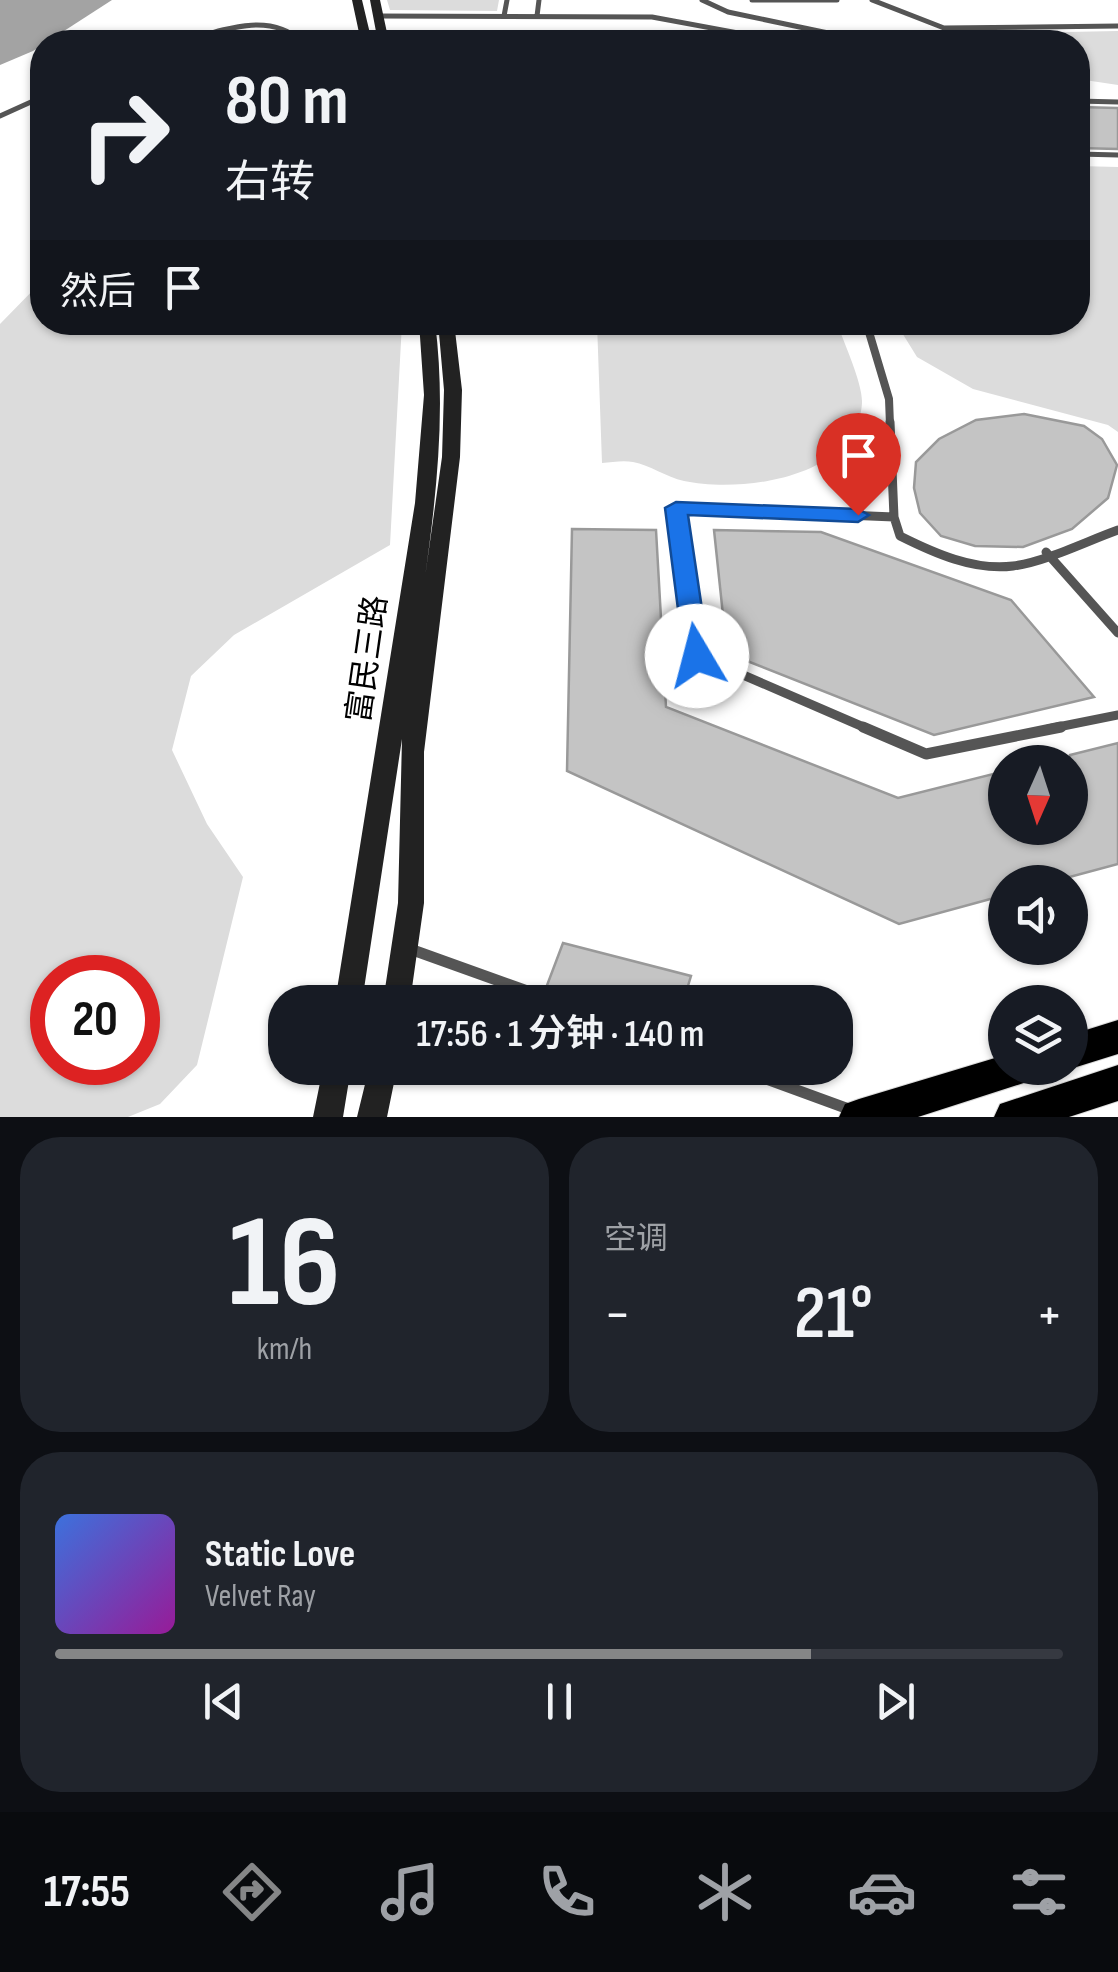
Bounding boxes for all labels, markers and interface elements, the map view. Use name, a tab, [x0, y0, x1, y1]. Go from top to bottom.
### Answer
text: 80 m	[225, 60, 349, 144]
icon: right	[60, 70, 190, 200]
text: 右转	[225, 156, 315, 211]
icon: arrive	[156, 260, 211, 315]
text: 然后	[60, 270, 136, 315]
pin	[816, 413, 901, 516]
icon: arrive	[831, 428, 886, 483]
street label: 富民三路	[340, 593, 396, 725]
position arrow	[645, 604, 749, 708]
north arrow	[988, 745, 1088, 845]
map controls	[988, 745, 1088, 1085]
button: sound	[988, 865, 1088, 965]
speed limit sign: 20	[30, 955, 160, 1085]
button: layers	[988, 985, 1088, 1085]
text: 17:56 · 1 分钟 · 140 m	[417, 1012, 704, 1057]
text: 16	[228, 1187, 341, 1343]
text: 空调	[604, 1220, 668, 1259]
text: 21°	[794, 1269, 873, 1360]
text: −	[604, 1282, 631, 1349]
text: +	[1036, 1282, 1063, 1349]
text: km/h	[257, 1330, 312, 1369]
text: Static Love	[205, 1532, 355, 1577]
text: Velvet Ray	[205, 1577, 316, 1616]
icon: previous	[196, 1674, 251, 1729]
icon: pause	[532, 1674, 587, 1729]
icon: next	[868, 1674, 923, 1729]
icon: directions	[217, 1857, 287, 1927]
icon: music	[375, 1857, 445, 1927]
icon: phone	[532, 1857, 602, 1927]
icon: climate	[690, 1857, 760, 1927]
icon: car	[847, 1857, 917, 1927]
icon: filters	[1004, 1857, 1074, 1927]
text: 17:55	[44, 1865, 130, 1920]

